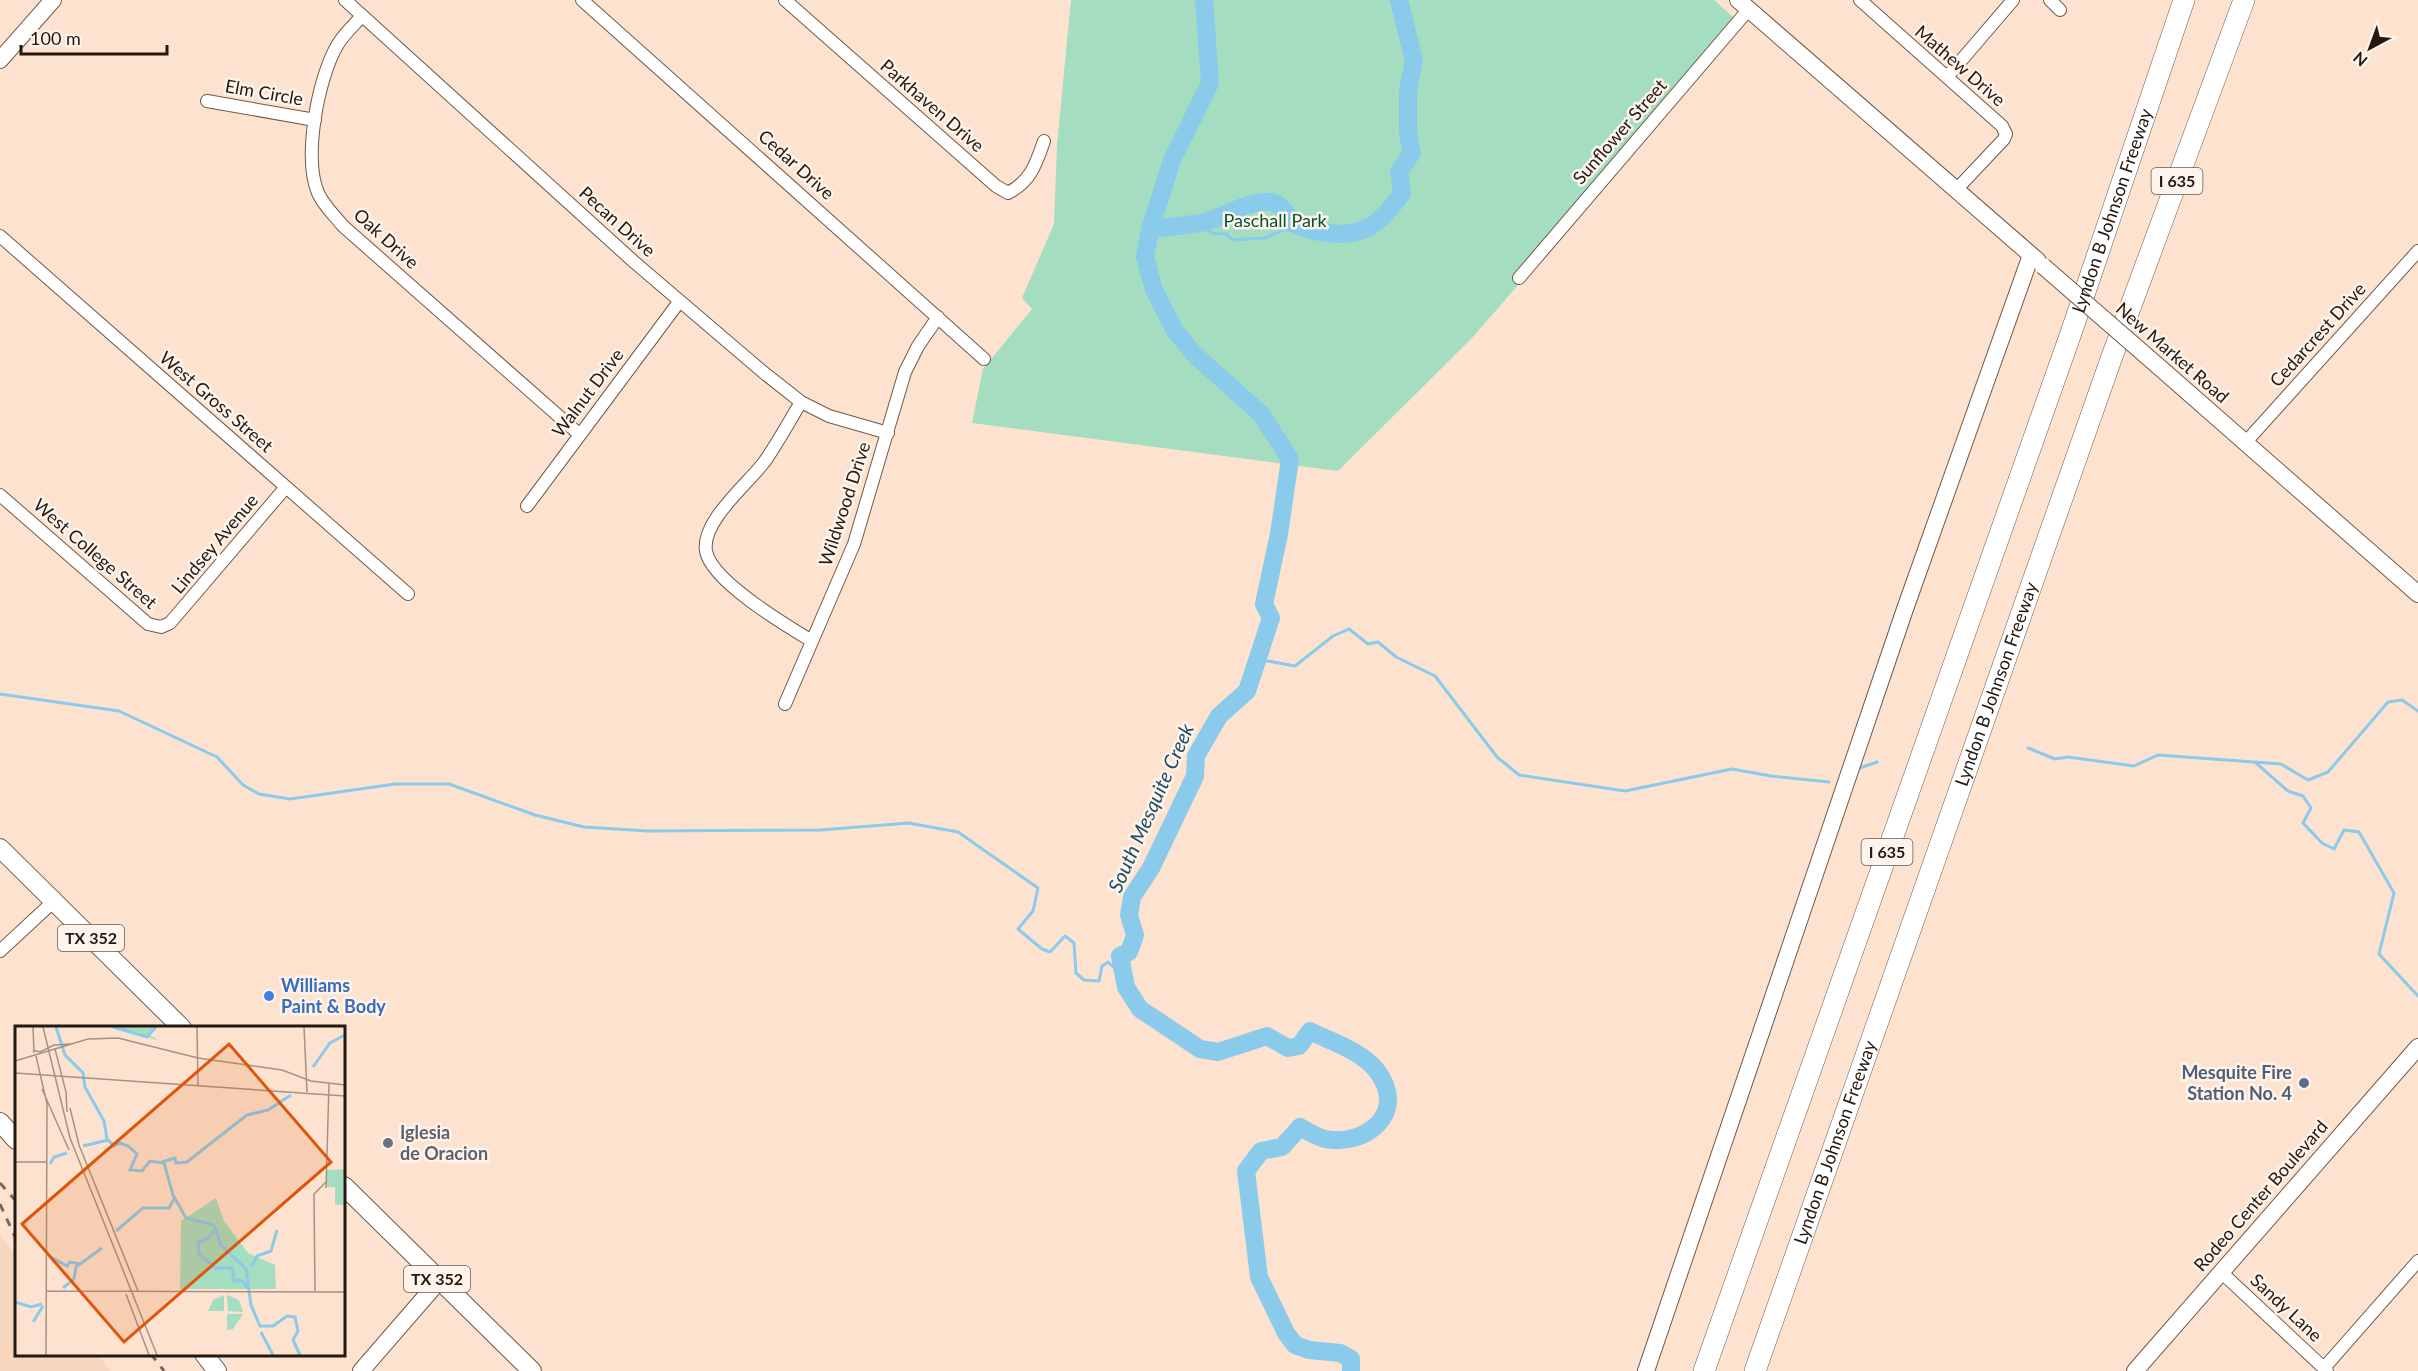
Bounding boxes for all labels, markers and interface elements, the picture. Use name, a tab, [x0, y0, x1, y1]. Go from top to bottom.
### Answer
scale bar	[21, 18, 166, 56]
north arrow	[2340, 18, 2400, 78]
street label: Mathew Drive	[1911, 20, 2010, 110]
text: 100 m	[30, 27, 81, 49]
text: N	[2349, 48, 2371, 71]
street label: Parkhaven Drive	[876, 54, 989, 156]
street label: Elm Circle	[223, 74, 305, 110]
street label: Sunflower Street	[1568, 74, 1671, 188]
street label: Lyndon B Johnson Freeway	[2067, 105, 2157, 316]
street label: Cedar Drive	[754, 125, 839, 204]
road number: I 635	[2152, 168, 2202, 194]
street label: Pecan Drive	[575, 181, 660, 261]
street label: Oak Drive	[350, 203, 424, 273]
park label: Paschall Park	[1223, 209, 1327, 231]
street label: Cedarcrest Drive	[2265, 278, 2370, 391]
street label: New Market Road	[2112, 297, 2234, 407]
street label: Walnut Drive	[547, 344, 628, 441]
street label: West Gross Street	[155, 346, 278, 457]
street label: Wildwood Drive	[814, 439, 874, 569]
street label: Lindsey Avenue	[166, 489, 262, 598]
street label: West College Street	[29, 494, 162, 613]
street label: Lyndon B Johnson Freeway	[1950, 578, 2042, 789]
water label: South Mesquite Creek	[1102, 719, 1198, 896]
road number: I 635	[1862, 839, 1912, 865]
road number: TX 352	[58, 925, 124, 951]
place label: Williams Paint & Body	[281, 974, 386, 1017]
marker: Williams Paint & Body	[262, 989, 276, 1003]
inset map	[15, 1026, 345, 1356]
street label: Lyndon B Johnson Freeway	[1788, 1037, 1881, 1247]
place label: Mesquite Fire Station No. 4	[2181, 1061, 2292, 1104]
marker: Mesquite Fire Station No. 4	[2297, 1076, 2311, 1090]
street label: Rodeo Center Boulevard	[2189, 1115, 2332, 1275]
place label: Iglesia de Oracion	[400, 1121, 488, 1164]
marker: Iglesia de Oracion	[381, 1136, 395, 1150]
road number: TX 352	[404, 1266, 470, 1292]
street label: Sandy Lane	[2246, 1269, 2327, 1346]

